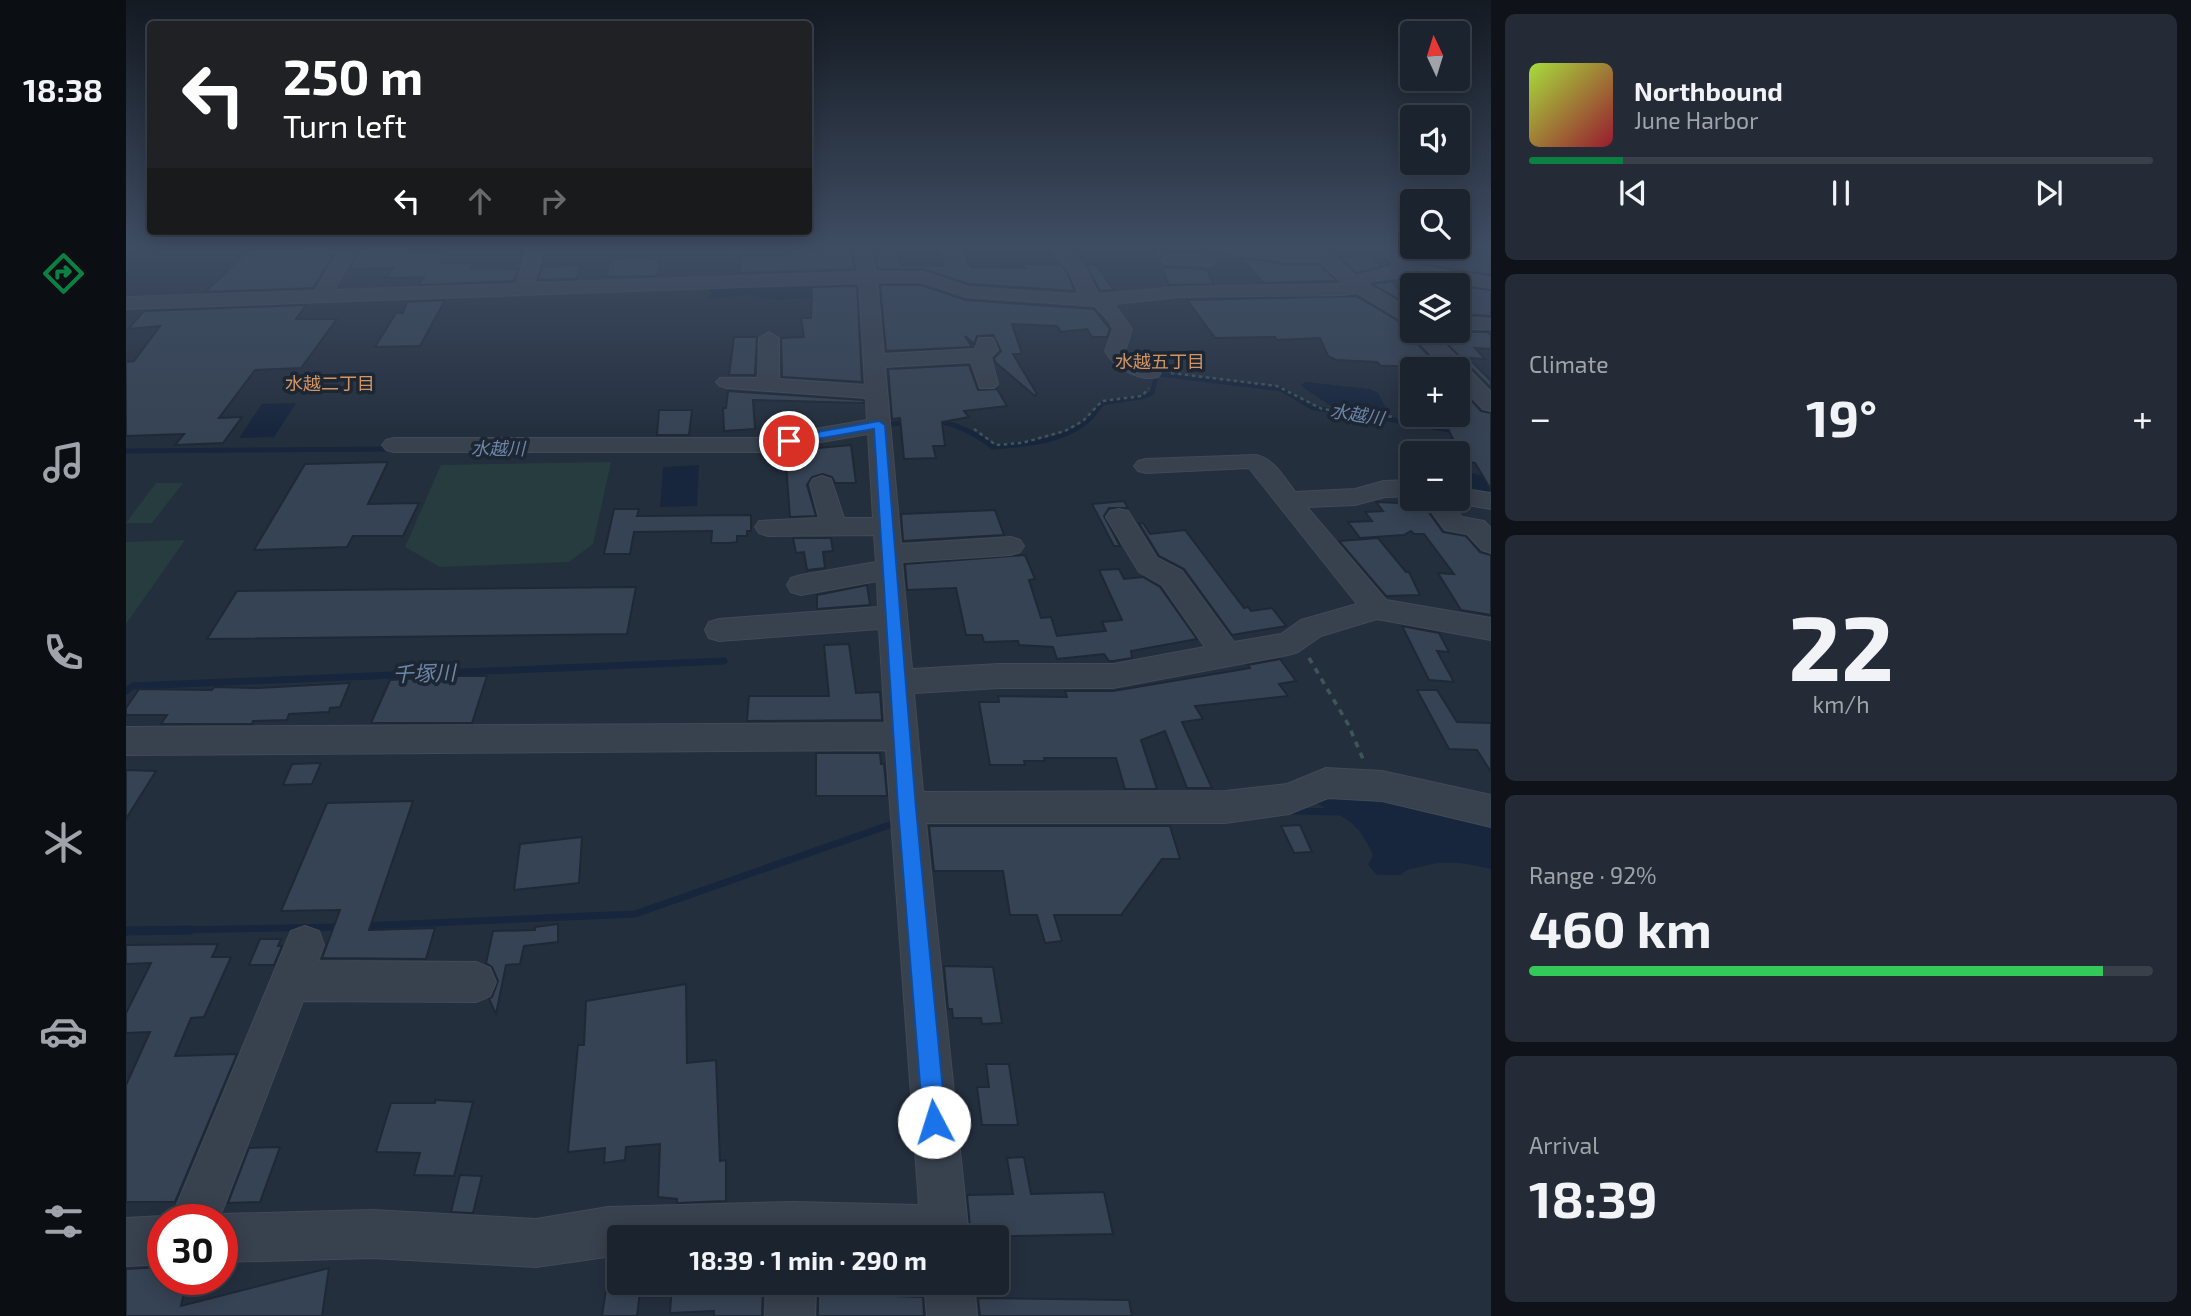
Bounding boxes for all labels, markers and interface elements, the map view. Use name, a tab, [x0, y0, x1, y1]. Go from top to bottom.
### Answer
north arrow	[1400, 21, 1470, 91]
map controls	[1400, 21, 1470, 511]
text: 250 m	[283, 46, 423, 105]
icon: left	[168, 49, 259, 140]
text: 18:38	[23, 70, 103, 108]
text: Northbound	[1634, 75, 1783, 106]
button: sound	[1400, 105, 1470, 175]
text: Turn left	[283, 106, 407, 144]
text: June Harbor	[1634, 106, 1758, 134]
icon: previous	[1614, 174, 1652, 212]
icon: pause	[1822, 174, 1860, 212]
icon: next	[2030, 174, 2068, 212]
icon: left	[388, 182, 426, 220]
icon: ahead	[461, 182, 499, 220]
icon: right	[534, 182, 572, 220]
button: search	[1400, 189, 1470, 259]
icon: directions	[39, 249, 88, 298]
button: layers	[1400, 273, 1470, 343]
district label: 水越五丁目	[1115, 350, 1205, 372]
text: Climate	[1529, 350, 1609, 378]
button: +	[1400, 357, 1470, 427]
district label: 水越二丁目	[285, 372, 375, 394]
text: 19°	[1806, 385, 1877, 447]
text: −	[1529, 394, 1551, 440]
text: +	[2132, 394, 2153, 440]
water label: 水越川	[1329, 399, 1388, 429]
pin	[759, 411, 819, 471]
icon: arrive	[770, 422, 808, 460]
water label: 水越川	[471, 437, 527, 459]
icon: music	[39, 438, 88, 487]
button: −	[1400, 441, 1470, 511]
text: 22	[1788, 590, 1894, 699]
icon: phone	[39, 628, 88, 677]
water label: 千塚川	[392, 659, 458, 686]
text: km/h	[1812, 690, 1870, 718]
icon: climate	[39, 818, 88, 867]
text: Range · 92%	[1529, 861, 1657, 889]
text: 460 km	[1529, 896, 1712, 958]
icon: car	[39, 1007, 88, 1056]
position arrow	[897, 1085, 971, 1159]
text: Arrival	[1529, 1131, 1599, 1159]
text: 18:39	[1529, 1166, 1657, 1228]
icon: filters	[39, 1197, 88, 1246]
speed limit sign: 30	[147, 1204, 238, 1295]
text: 18:39 · 1 min · 290 m	[689, 1244, 927, 1275]

